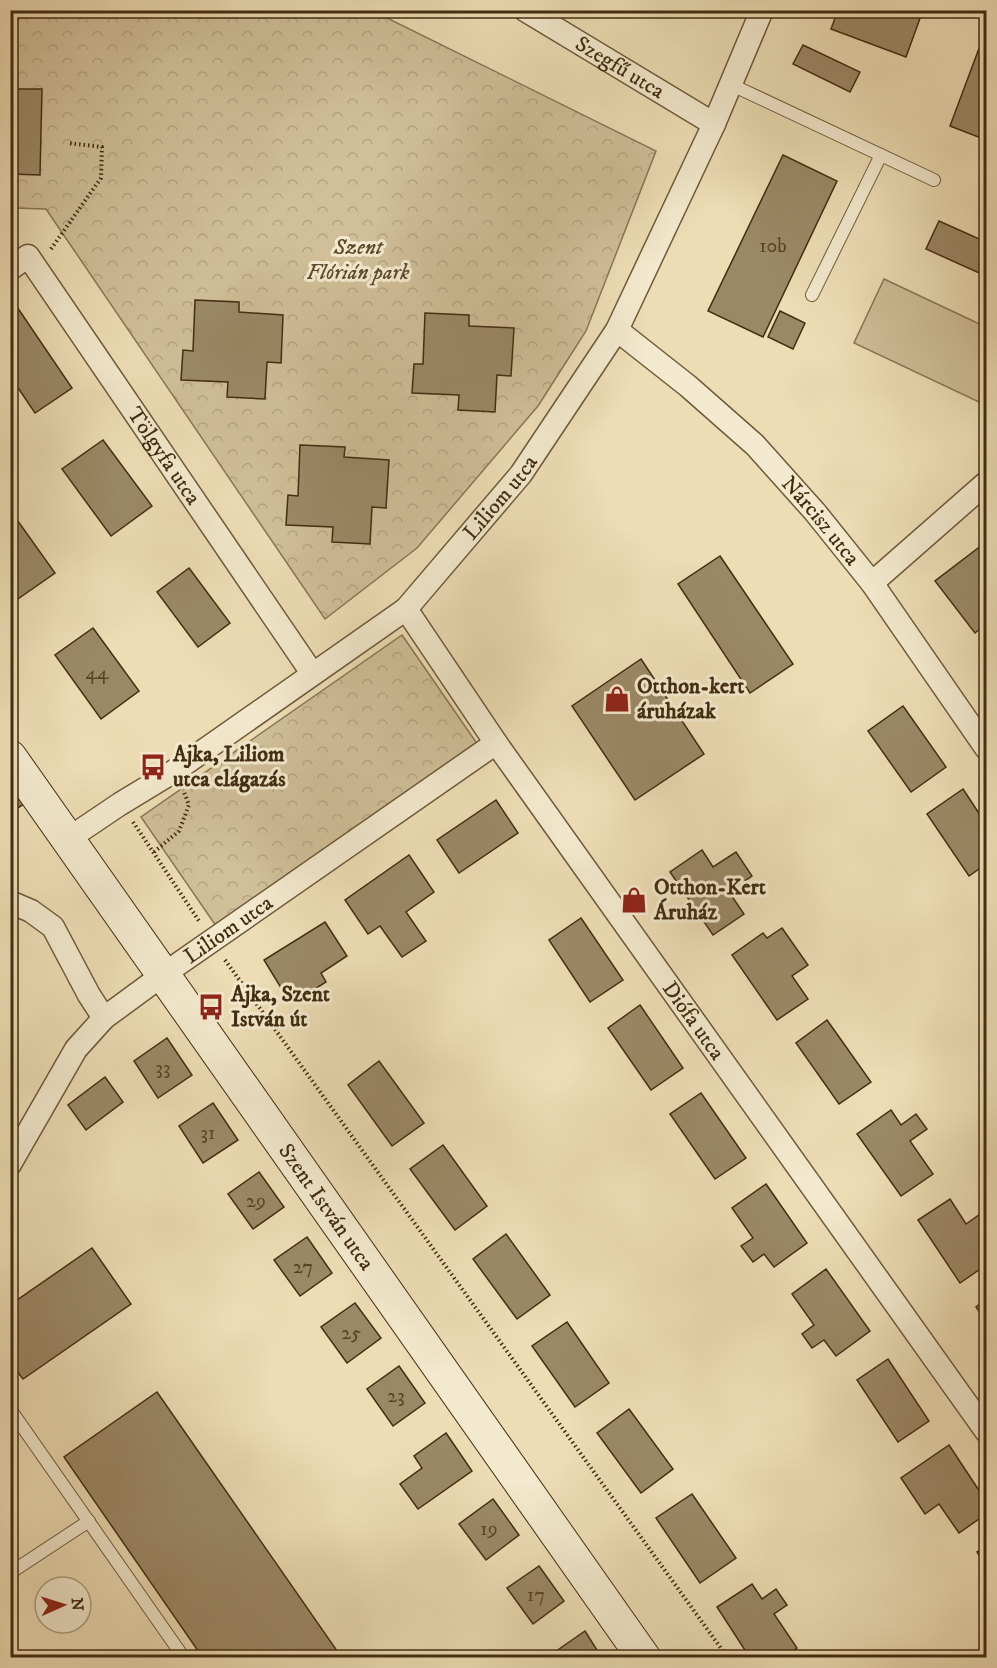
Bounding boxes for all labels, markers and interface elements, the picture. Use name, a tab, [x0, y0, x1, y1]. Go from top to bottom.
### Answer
street label: Szegfű utca	[570, 30, 670, 105]
park label: Szent Flórián park	[306, 234, 410, 286]
house number: 10b	[759, 234, 787, 259]
street label: Tölgyfa utca	[121, 402, 207, 510]
street label: Liliom utca	[457, 449, 544, 546]
street label: Nárcisz utca	[776, 470, 866, 571]
house number: 44	[85, 661, 109, 686]
place label: Otthon-kert áruházak	[637, 673, 744, 725]
shop icon: Otthon-kert áruházak	[602, 684, 632, 714]
place label: Ajka, Liliom utca elágazás	[172, 741, 286, 793]
bus stop icon: Ajka, Liliom utca elágazás	[138, 752, 168, 782]
place label: Otthon-Kert Áruház	[653, 874, 766, 926]
shop icon: Otthon-Kert Áruház	[619, 885, 649, 915]
street label: Liliom utca	[179, 889, 278, 970]
street label: Diófa utca	[656, 976, 731, 1066]
place label: Ajka, Szent István út	[230, 981, 330, 1033]
bus stop icon: Ajka, Szent István út	[196, 992, 226, 1022]
house number: 33	[156, 1056, 170, 1081]
house number: 31	[201, 1121, 215, 1146]
street label: Szent István utca	[273, 1138, 381, 1276]
house number: 29	[246, 1189, 266, 1214]
house number: 27	[293, 1255, 313, 1280]
house number: 25	[341, 1321, 361, 1346]
house number: 23	[387, 1384, 405, 1409]
house number: 19	[480, 1517, 498, 1542]
north arrow	[33, 1575, 93, 1635]
house number: 17	[527, 1583, 545, 1608]
text: N	[67, 1597, 87, 1611]

